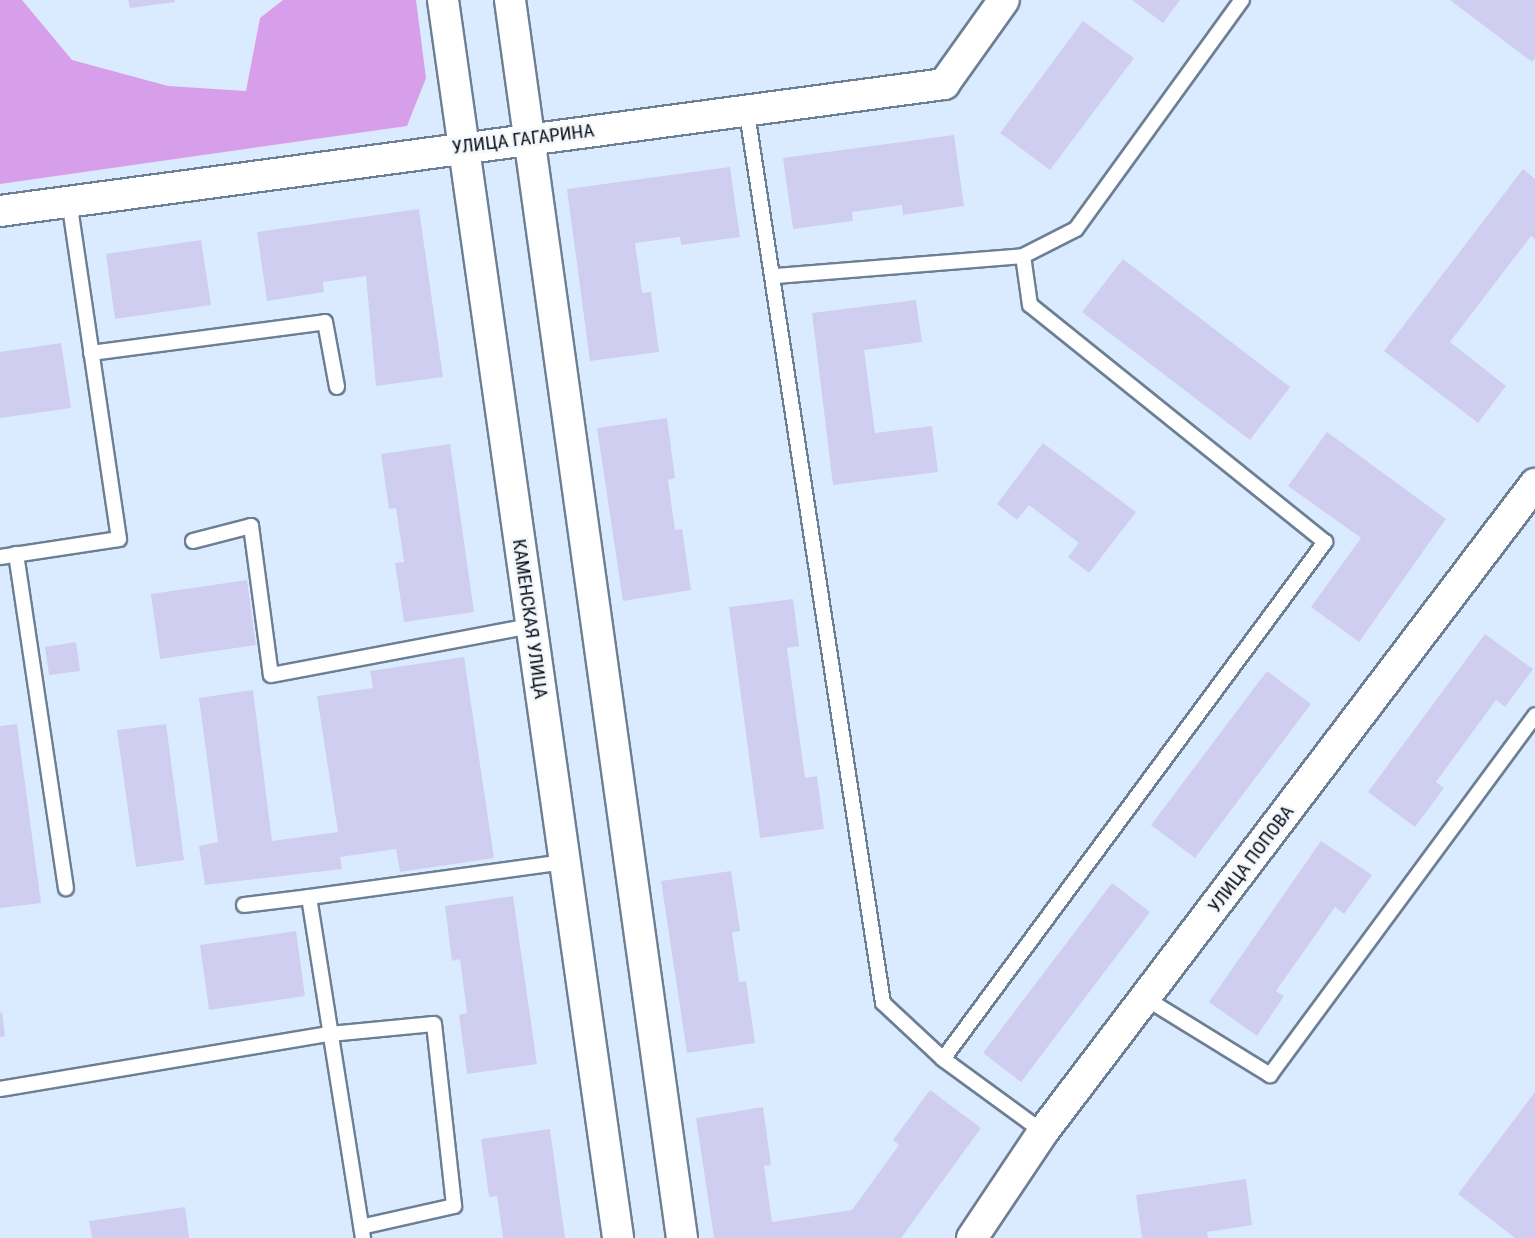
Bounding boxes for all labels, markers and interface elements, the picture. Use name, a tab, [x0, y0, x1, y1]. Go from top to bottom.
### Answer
street label: УЛИЦА ГАГАРИНА	[451, 119, 595, 159]
street label: КАМЕНСКАЯ УЛИЦА	[507, 538, 553, 700]
street label: УЛИЦА ПОПОВА	[1203, 801, 1299, 917]

